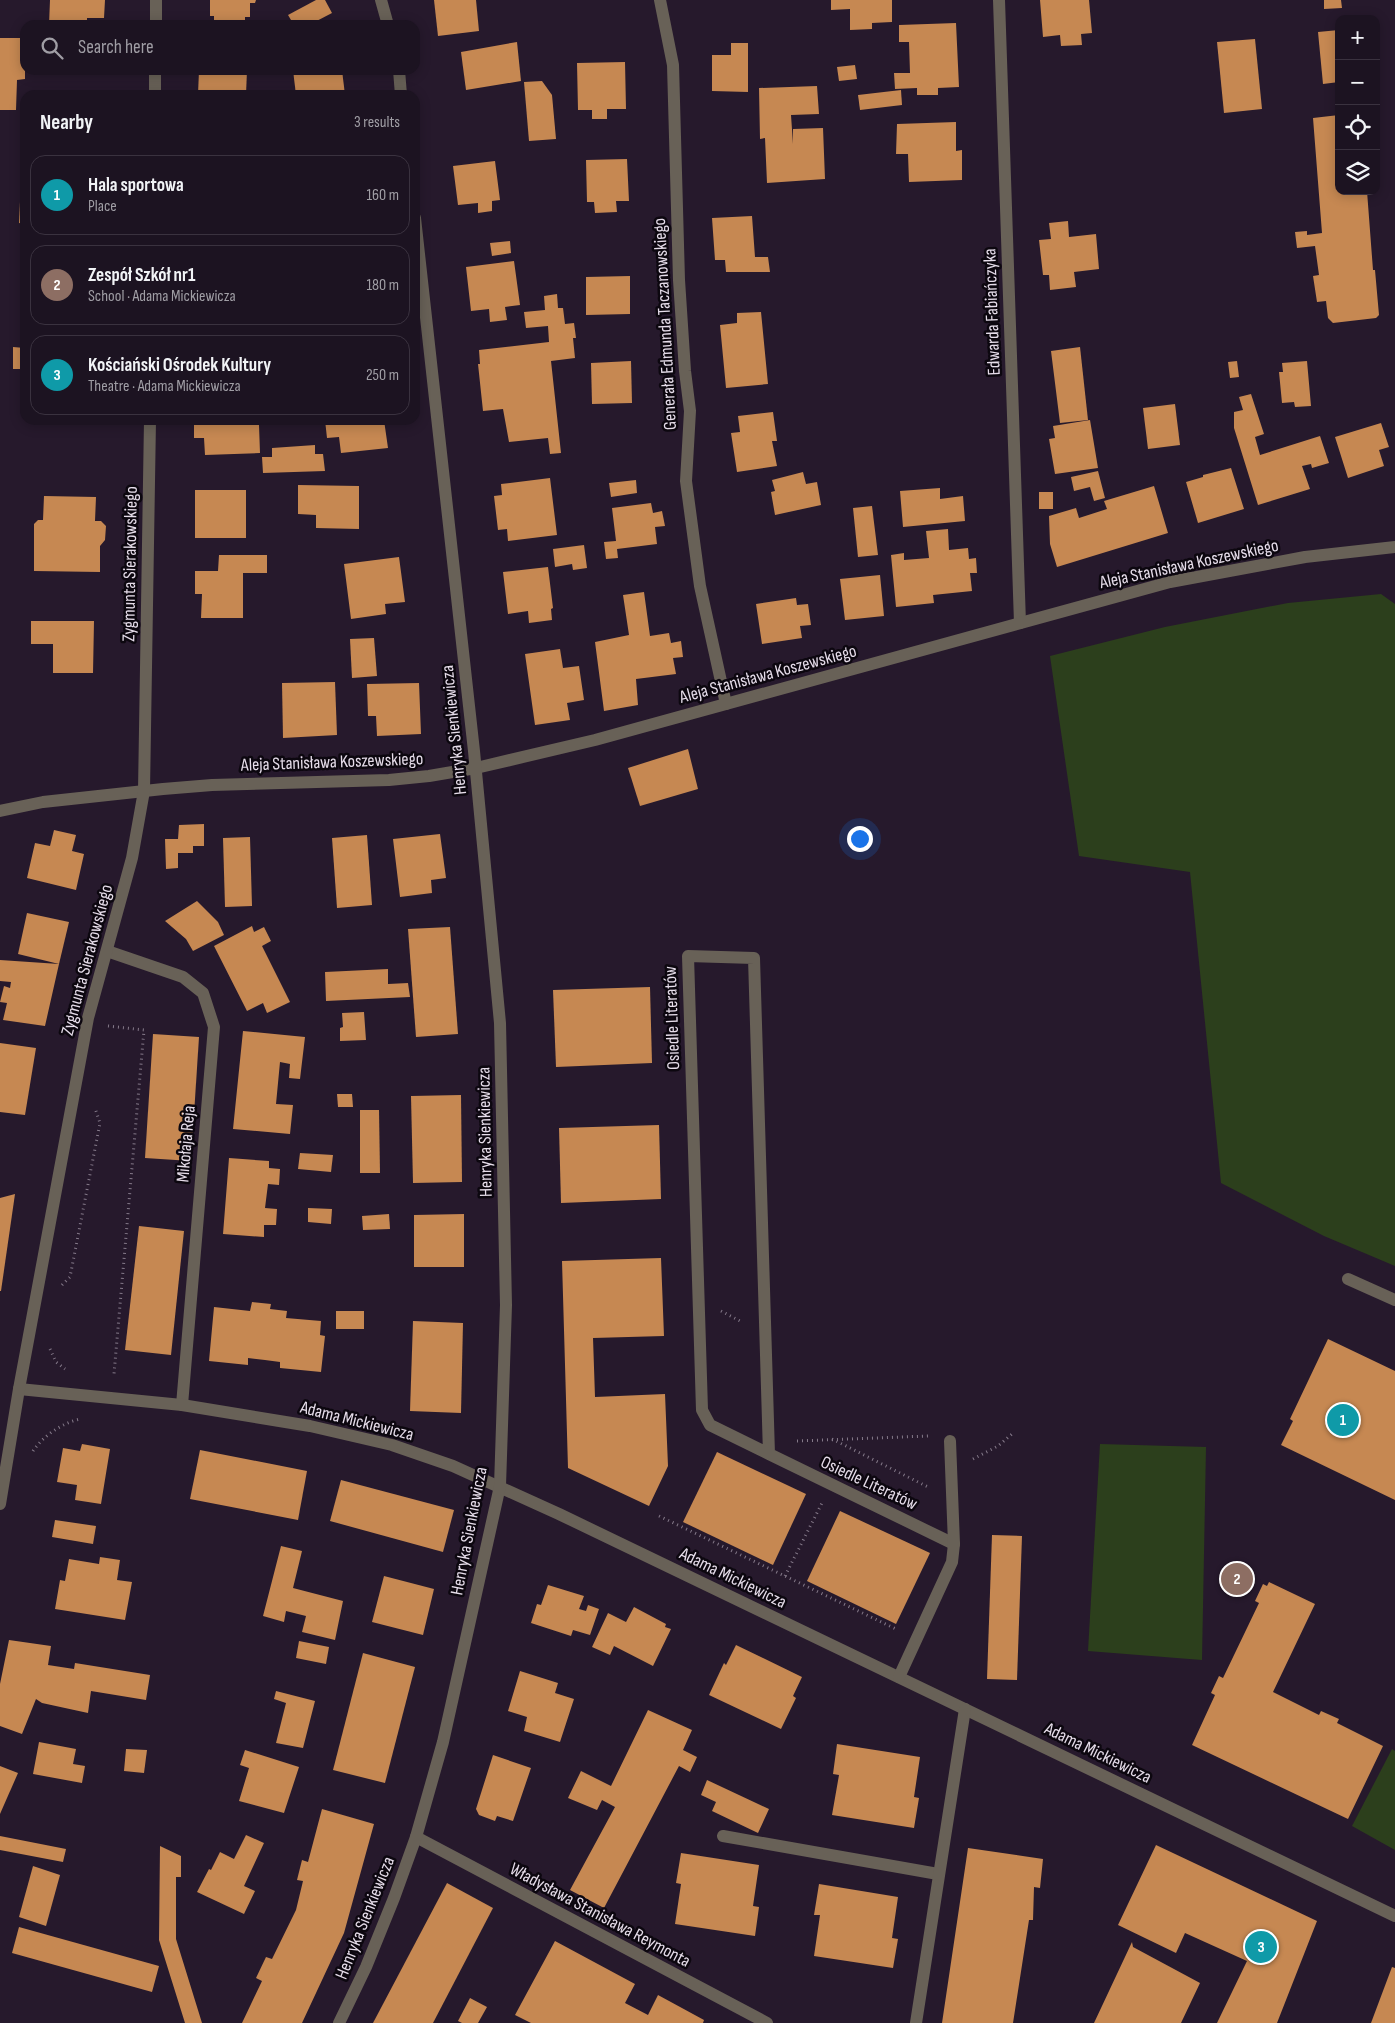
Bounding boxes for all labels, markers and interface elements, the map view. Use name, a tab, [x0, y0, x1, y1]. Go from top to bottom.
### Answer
map controls	[1335, 15, 1380, 195]
button: +	[1335, 15, 1380, 60]
search box	[20, 20, 420, 75]
icon: search	[38, 34, 66, 62]
text: Search here	[78, 36, 154, 59]
button: −	[1335, 60, 1380, 105]
button: locate	[1335, 105, 1380, 150]
text: Nearby	[40, 110, 93, 135]
text: 3 results	[354, 113, 400, 132]
button: layers	[1335, 150, 1380, 195]
text: Hala sportowa	[88, 174, 184, 197]
text: 1	[54, 186, 60, 205]
text: 160 m	[366, 186, 399, 205]
text: Place	[88, 197, 117, 216]
street label: Generała Edmunda Taczanowskiego	[649, 217, 681, 431]
street label: Edwarda Fabiańczyka	[979, 248, 1005, 376]
text: Zespół Szkół nr1	[88, 264, 196, 287]
text: 2	[53, 276, 61, 295]
text: 180 m	[366, 276, 399, 295]
text: School · Adama Mickiewicza	[88, 287, 236, 306]
text: Kościański Ośrodek Kultury	[88, 354, 271, 377]
text: 3	[53, 366, 61, 385]
text: 250 m	[366, 366, 399, 385]
text: Theatre · Adama Mickiewicza	[88, 377, 241, 396]
street label: Zygmunta Sierakowskiego	[118, 486, 142, 642]
street label: Aleja Stanisława Koszewskiego	[1097, 535, 1280, 593]
street label: Aleja Stanisława Koszewskiego	[676, 640, 859, 708]
street label: Henryka Sienkiewicza	[437, 664, 471, 796]
street label: Aleja Stanisława Koszewskiego	[239, 748, 424, 776]
your location	[847, 826, 873, 852]
street label: Zygmunta Sierakowskiego	[57, 882, 117, 1038]
street label: Osiedle Literatów	[660, 966, 684, 1070]
street label: Henryka Sienkiewicza	[473, 1067, 497, 1197]
street label: Mikołaja Reja	[172, 1105, 200, 1183]
street label: Adama Mickiewicza	[297, 1397, 416, 1445]
pin: 1	[1327, 1401, 1359, 1439]
street label: Osiedle Literatów	[817, 1451, 921, 1515]
street label: Henryka Sienkiewicza	[446, 1465, 492, 1597]
street label: Adama Mickiewicza	[675, 1543, 790, 1613]
pin: 2	[1221, 1560, 1253, 1598]
street label: Adama Mickiewicza	[1040, 1718, 1155, 1788]
street label: Henryka Sienkiewicza	[331, 1854, 399, 1982]
street label: Władysława Stanisława Reymonta	[506, 1858, 694, 1972]
pin: 3	[1245, 1928, 1277, 1966]

